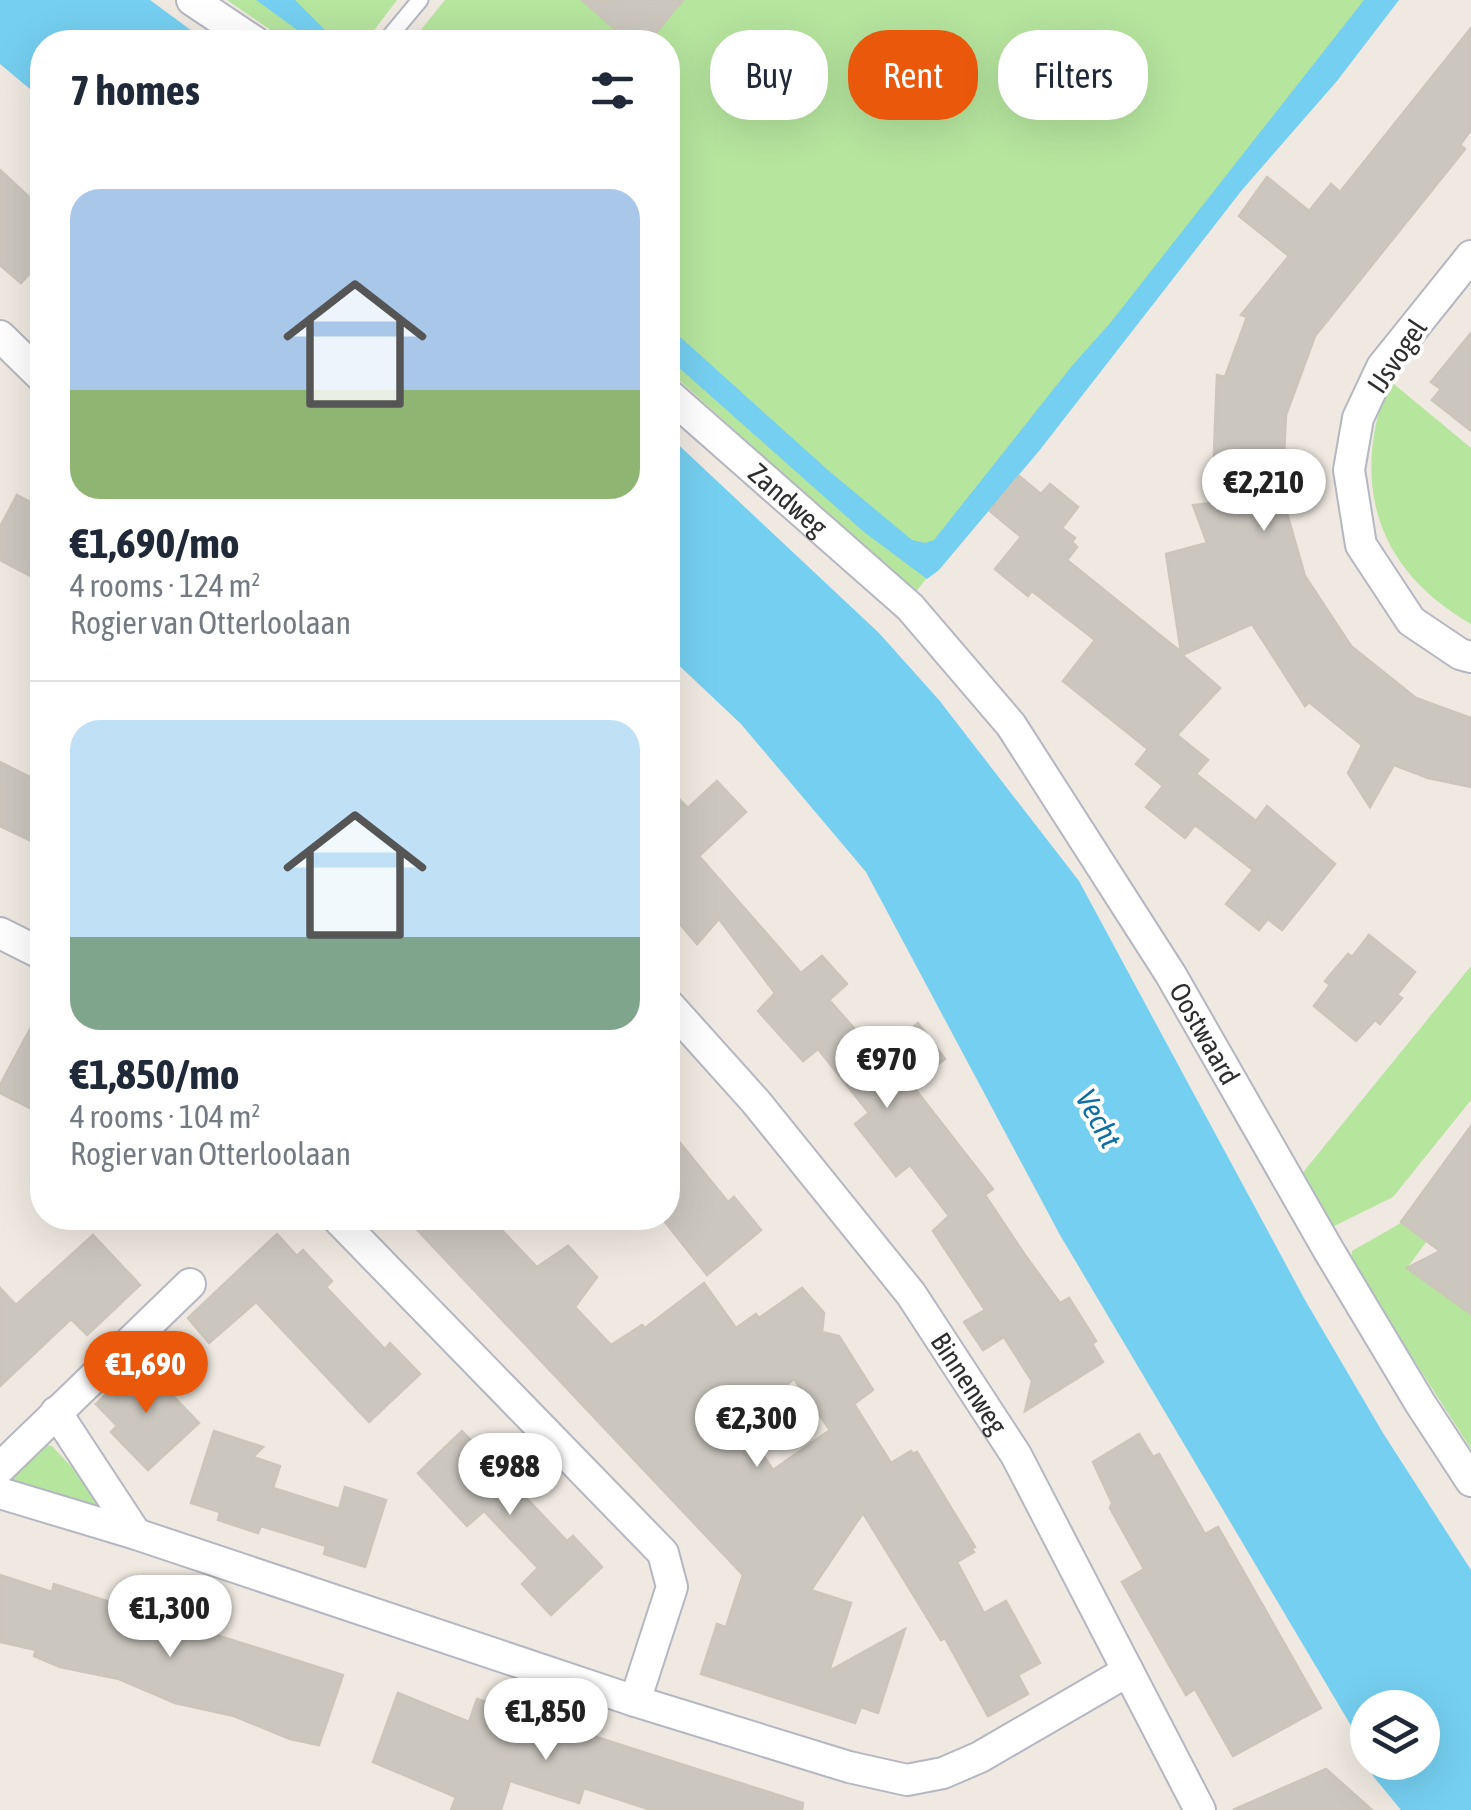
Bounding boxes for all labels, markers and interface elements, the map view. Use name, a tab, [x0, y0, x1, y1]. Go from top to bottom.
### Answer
chip: Buy	[710, 30, 828, 120]
chip: Rent	[848, 30, 978, 120]
chip: Filters	[998, 30, 1148, 120]
icon: filters	[585, 63, 640, 118]
text: 7 homes	[70, 66, 200, 114]
icon: home	[265, 254, 445, 434]
street label: IJsvogel	[1361, 313, 1434, 399]
pin: €2,210	[1183, 449, 1345, 534]
street label: Zandweg	[742, 457, 834, 543]
text: €2,210	[1224, 463, 1304, 500]
text: €1,690/mo	[70, 519, 240, 567]
text: 4 rooms · 124 m²	[70, 567, 260, 604]
text: Rogier van Otterloolaan	[70, 604, 351, 641]
icon: home	[265, 785, 445, 965]
street label: Oostwaard	[1163, 977, 1246, 1090]
pin: €970	[828, 1026, 946, 1111]
text: €970	[857, 1040, 917, 1077]
text: €1,850/mo	[70, 1050, 240, 1098]
water label: Vecht	[1069, 1084, 1129, 1154]
text: 4 rooms · 104 m²	[70, 1098, 260, 1135]
text: Rogier van Otterloolaan	[70, 1135, 351, 1172]
street label: Binnenweg	[925, 1327, 1014, 1440]
pin: €1,690	[65, 1331, 227, 1416]
text: €1,690	[106, 1345, 186, 1382]
pin: €2,300	[676, 1385, 838, 1470]
text: €2,300	[717, 1399, 797, 1436]
pin: €988	[451, 1433, 569, 1518]
text: €988	[480, 1447, 540, 1484]
pin: €1,300	[89, 1575, 251, 1660]
text: €1,300	[130, 1589, 210, 1626]
pin: €1,850	[465, 1678, 627, 1763]
map controls	[1350, 1690, 1440, 1780]
button: layers	[1350, 1690, 1440, 1780]
text: €1,850	[506, 1692, 586, 1729]

